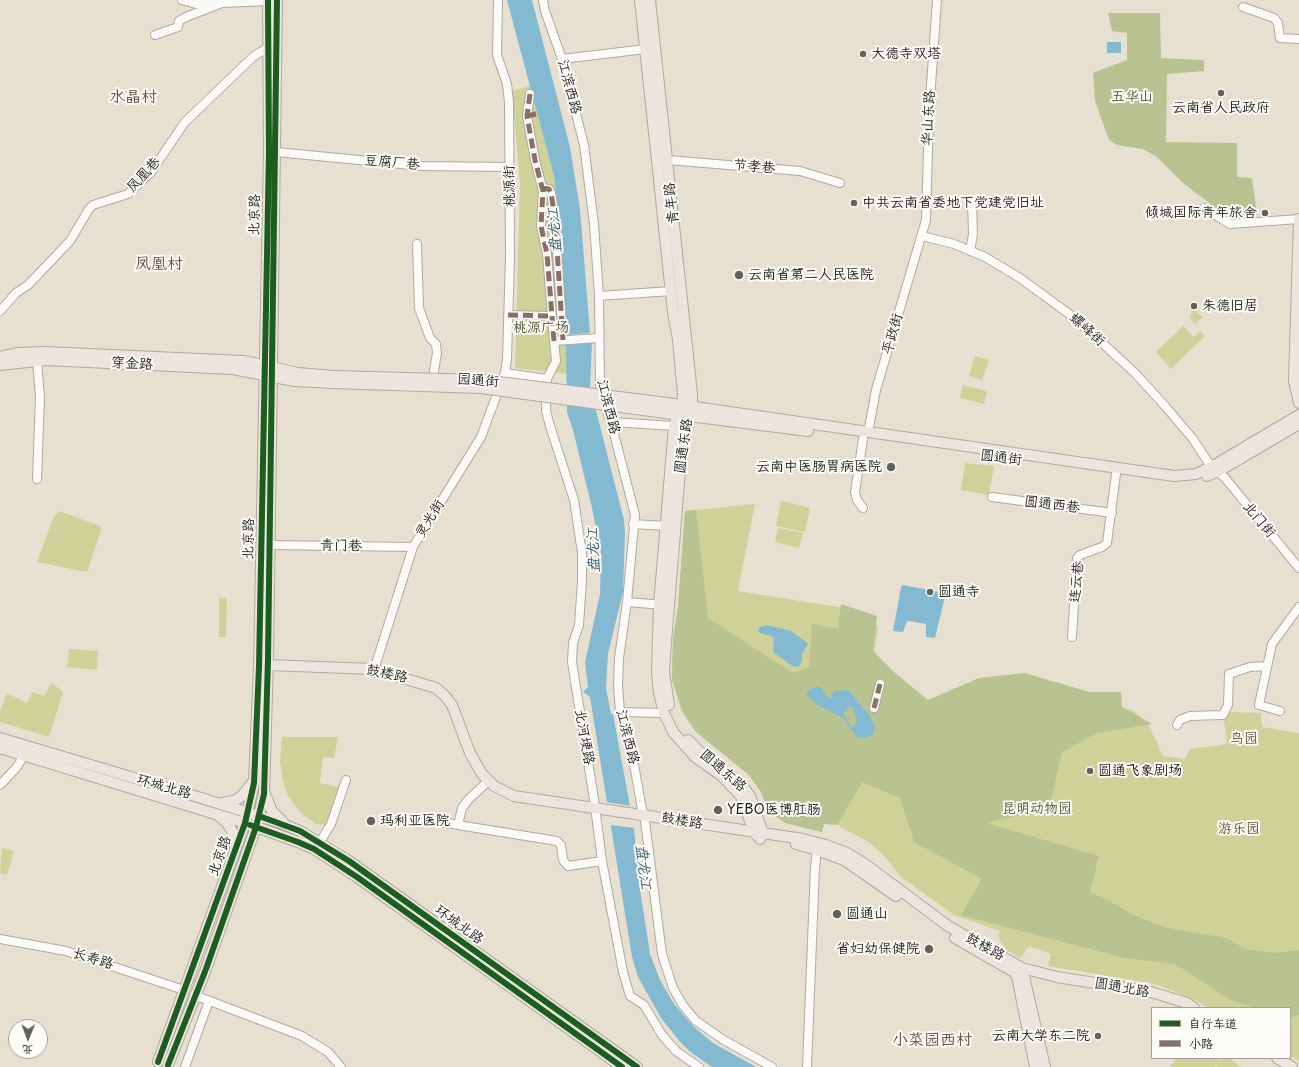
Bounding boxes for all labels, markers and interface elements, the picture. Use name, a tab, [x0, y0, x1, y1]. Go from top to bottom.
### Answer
place label: 大德寺双塔	[871, 46, 941, 62]
marker: 大德寺双塔	[858, 49, 868, 59]
street label: 江滨西路	[554, 58, 584, 116]
district label: 水晶村	[109, 88, 157, 108]
marker: 云南省人民政府	[1216, 88, 1226, 98]
park label: 五华山	[1111, 89, 1153, 105]
street label: 华山东路	[919, 90, 939, 146]
place label: 云南省人民政府	[1172, 100, 1270, 116]
street label: 豆腐厂巷	[363, 152, 421, 174]
street label: 凤凰巷	[124, 154, 164, 196]
street label: 节孝巷	[732, 157, 776, 177]
street label: 桃源街	[501, 165, 519, 207]
street label: 青年路	[661, 181, 683, 225]
street label: 北京路	[246, 194, 264, 236]
place label: 中共云南省委地下党建党旧址	[862, 195, 1044, 211]
marker: 中共云南省委地下党建党旧址	[849, 198, 859, 208]
place label: 倾城国际青年旅舍	[1145, 205, 1257, 221]
water label: 盘龙江	[544, 207, 566, 253]
marker: 倾城国际青年旅舍	[1260, 208, 1270, 218]
district label: 凤凰村	[135, 255, 183, 275]
place label: 云南省第二人民医院	[748, 267, 874, 283]
marker: 云南省第二人民医院	[733, 269, 745, 281]
place label: 朱德旧居	[1202, 298, 1258, 314]
marker: 朱德旧居	[1189, 301, 1199, 311]
street label: 螺峰街	[1066, 310, 1108, 350]
street label: 平政街	[879, 311, 907, 357]
park label: 桃源广场	[513, 320, 569, 336]
street label: 穿金路	[111, 355, 153, 373]
street label: 园通街	[456, 371, 500, 391]
street label: 江滨西路	[593, 378, 623, 436]
street label: 圆通东路	[672, 417, 696, 475]
street label: 圆通街	[979, 447, 1023, 469]
place label: 云南中医肠胃病医院	[756, 459, 882, 475]
marker: 云南中医肠胃病医院	[885, 461, 897, 473]
street label: 圆通西巷	[1023, 493, 1081, 517]
street label: 灵光街	[412, 497, 448, 541]
street label: 北门街	[1239, 499, 1279, 541]
street label: 北京路	[240, 518, 258, 560]
water label: 盘龙江	[584, 527, 604, 573]
street label: 青门巷	[320, 537, 362, 555]
street label: 连云巷	[1066, 560, 1088, 604]
place label: 圆通寺	[938, 584, 980, 600]
marker: 圆通寺	[925, 587, 935, 597]
street label: 鼓楼路	[365, 661, 409, 687]
street label: 北河埂路	[571, 708, 597, 766]
street label: 江滨西路	[612, 708, 642, 766]
park label: 鸟园	[1230, 731, 1258, 747]
street label: 圆通东路	[696, 746, 750, 796]
place label: 圆通飞象剧场	[1098, 763, 1182, 779]
marker: 圆通飞象剧场	[1085, 766, 1095, 776]
street label: 环城北路	[135, 771, 193, 803]
park label: 昆明动物园	[1002, 801, 1072, 817]
place label: YEBO医博肛肠	[727, 802, 821, 818]
marker: YEBO医博肛肠	[712, 804, 724, 816]
street label: 鼓楼路	[660, 809, 704, 833]
place label: 玛利亚医院	[380, 813, 450, 829]
marker: 玛利亚医院	[365, 815, 377, 827]
park label: 游乐园	[1218, 821, 1260, 837]
street label: 北京路	[205, 833, 235, 879]
water label: 盘龙江	[631, 844, 655, 890]
street label: 环城北路	[431, 902, 487, 948]
place label: 圆通山	[846, 906, 888, 922]
marker: 圆通山	[831, 908, 843, 920]
street label: 鼓楼路	[963, 929, 1007, 965]
place label: 省妇幼保健院	[836, 941, 920, 957]
marker: 省妇幼保健院	[923, 943, 935, 955]
street label: 长寿路	[70, 945, 116, 973]
street label: 圆通北路	[1093, 975, 1151, 1001]
legend	[1151, 1007, 1291, 1059]
text: 自行车道	[1189, 1014, 1237, 1032]
north arrow	[8, 1019, 48, 1059]
place label: 云南大学东二院	[992, 1028, 1090, 1044]
district label: 小菜园西村	[892, 1031, 972, 1051]
marker: 云南大学东二院	[1093, 1031, 1103, 1041]
text: 小路	[1189, 1034, 1213, 1052]
text: 北	[22, 1042, 33, 1059]

